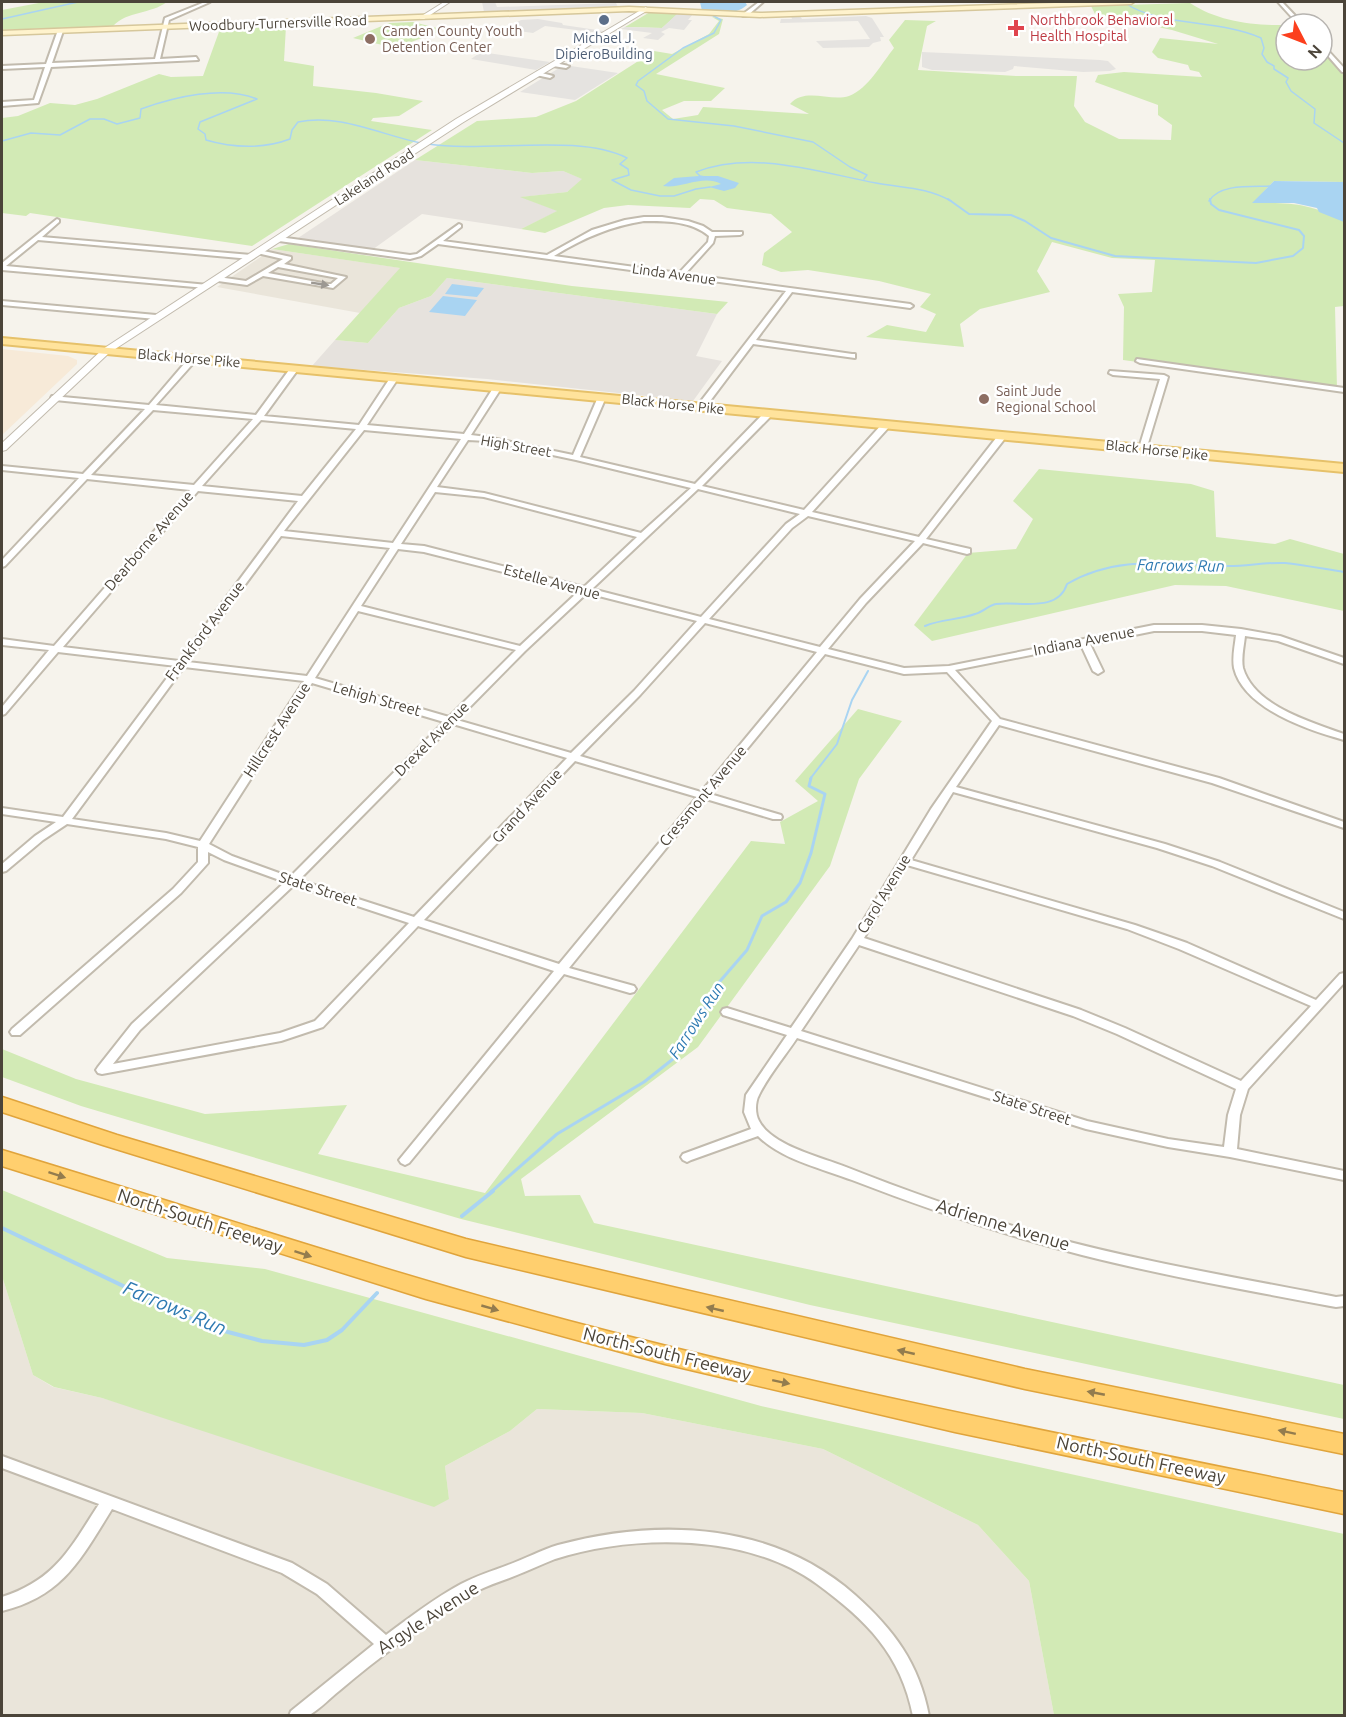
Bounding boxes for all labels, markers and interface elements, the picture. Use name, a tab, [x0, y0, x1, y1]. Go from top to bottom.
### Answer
street label: Woodbury-Turnersville Road	[189, 12, 367, 34]
place label: Northbrook Behavioral Health Hospital	[1030, 12, 1174, 44]
north arrow	[1274, 12, 1334, 72]
marker: Michael J. DipieroBuilding	[597, 13, 611, 27]
marker: Northbrook Behavioral Health Hospital	[1007, 19, 1025, 37]
place label: Camden County Youth Detention Center	[382, 23, 522, 55]
place label: Michael J. DipieroBuilding	[555, 30, 653, 62]
marker: Camden County Youth Detention Center	[363, 32, 377, 46]
text: N	[1304, 42, 1326, 62]
street label: Lakeland Road	[331, 145, 417, 209]
street label: Linda Avenue	[631, 260, 717, 288]
one-way arrow	[311, 280, 330, 289]
street label: Black Horse Pike	[137, 346, 241, 370]
place label: Saint Jude Regional School	[996, 383, 1096, 415]
street label: Black Horse Pike	[621, 391, 725, 417]
marker: Saint Jude Regional School	[977, 392, 991, 406]
street label: High Street	[479, 432, 553, 460]
street label: Black Horse Pike	[1105, 437, 1209, 463]
street label: Dearborne Avenue	[101, 487, 196, 594]
water label: Farrows Run	[1137, 555, 1225, 575]
street label: Estelle Avenue	[502, 560, 602, 603]
street label: Frankford Avenue	[162, 578, 248, 684]
street label: Indiana Avenue	[1032, 622, 1136, 659]
street label: Lehigh Street	[331, 678, 423, 719]
street label: Hillcrest Avenue	[240, 679, 313, 780]
street label: Drexel Avenue	[391, 698, 472, 779]
street label: Cressmont Avenue	[656, 742, 750, 850]
street label: Grand Avenue	[488, 765, 565, 846]
street label: Carol Avenue	[853, 851, 914, 936]
street label: State Street	[277, 868, 359, 909]
water label: Farrows Run	[665, 978, 727, 1062]
street label: State Street	[991, 1087, 1073, 1128]
one-way arrow	[48, 1171, 66, 1181]
street label: North-South Freeway	[115, 1184, 286, 1256]
street label: Adrienne Avenue	[934, 1194, 1072, 1254]
one-way arrow	[294, 1249, 312, 1259]
water label: Farrows Run	[120, 1276, 230, 1340]
one-way arrow	[482, 1304, 500, 1313]
one-way arrow	[706, 1304, 725, 1313]
street label: North-South Freeway	[581, 1323, 754, 1384]
one-way arrow	[896, 1347, 915, 1356]
one-way arrow	[772, 1378, 790, 1388]
one-way arrow	[1087, 1388, 1105, 1398]
one-way arrow	[1278, 1427, 1297, 1436]
street label: North-South Freeway	[1055, 1431, 1228, 1487]
street label: Argyle Avenue	[373, 1577, 482, 1657]

